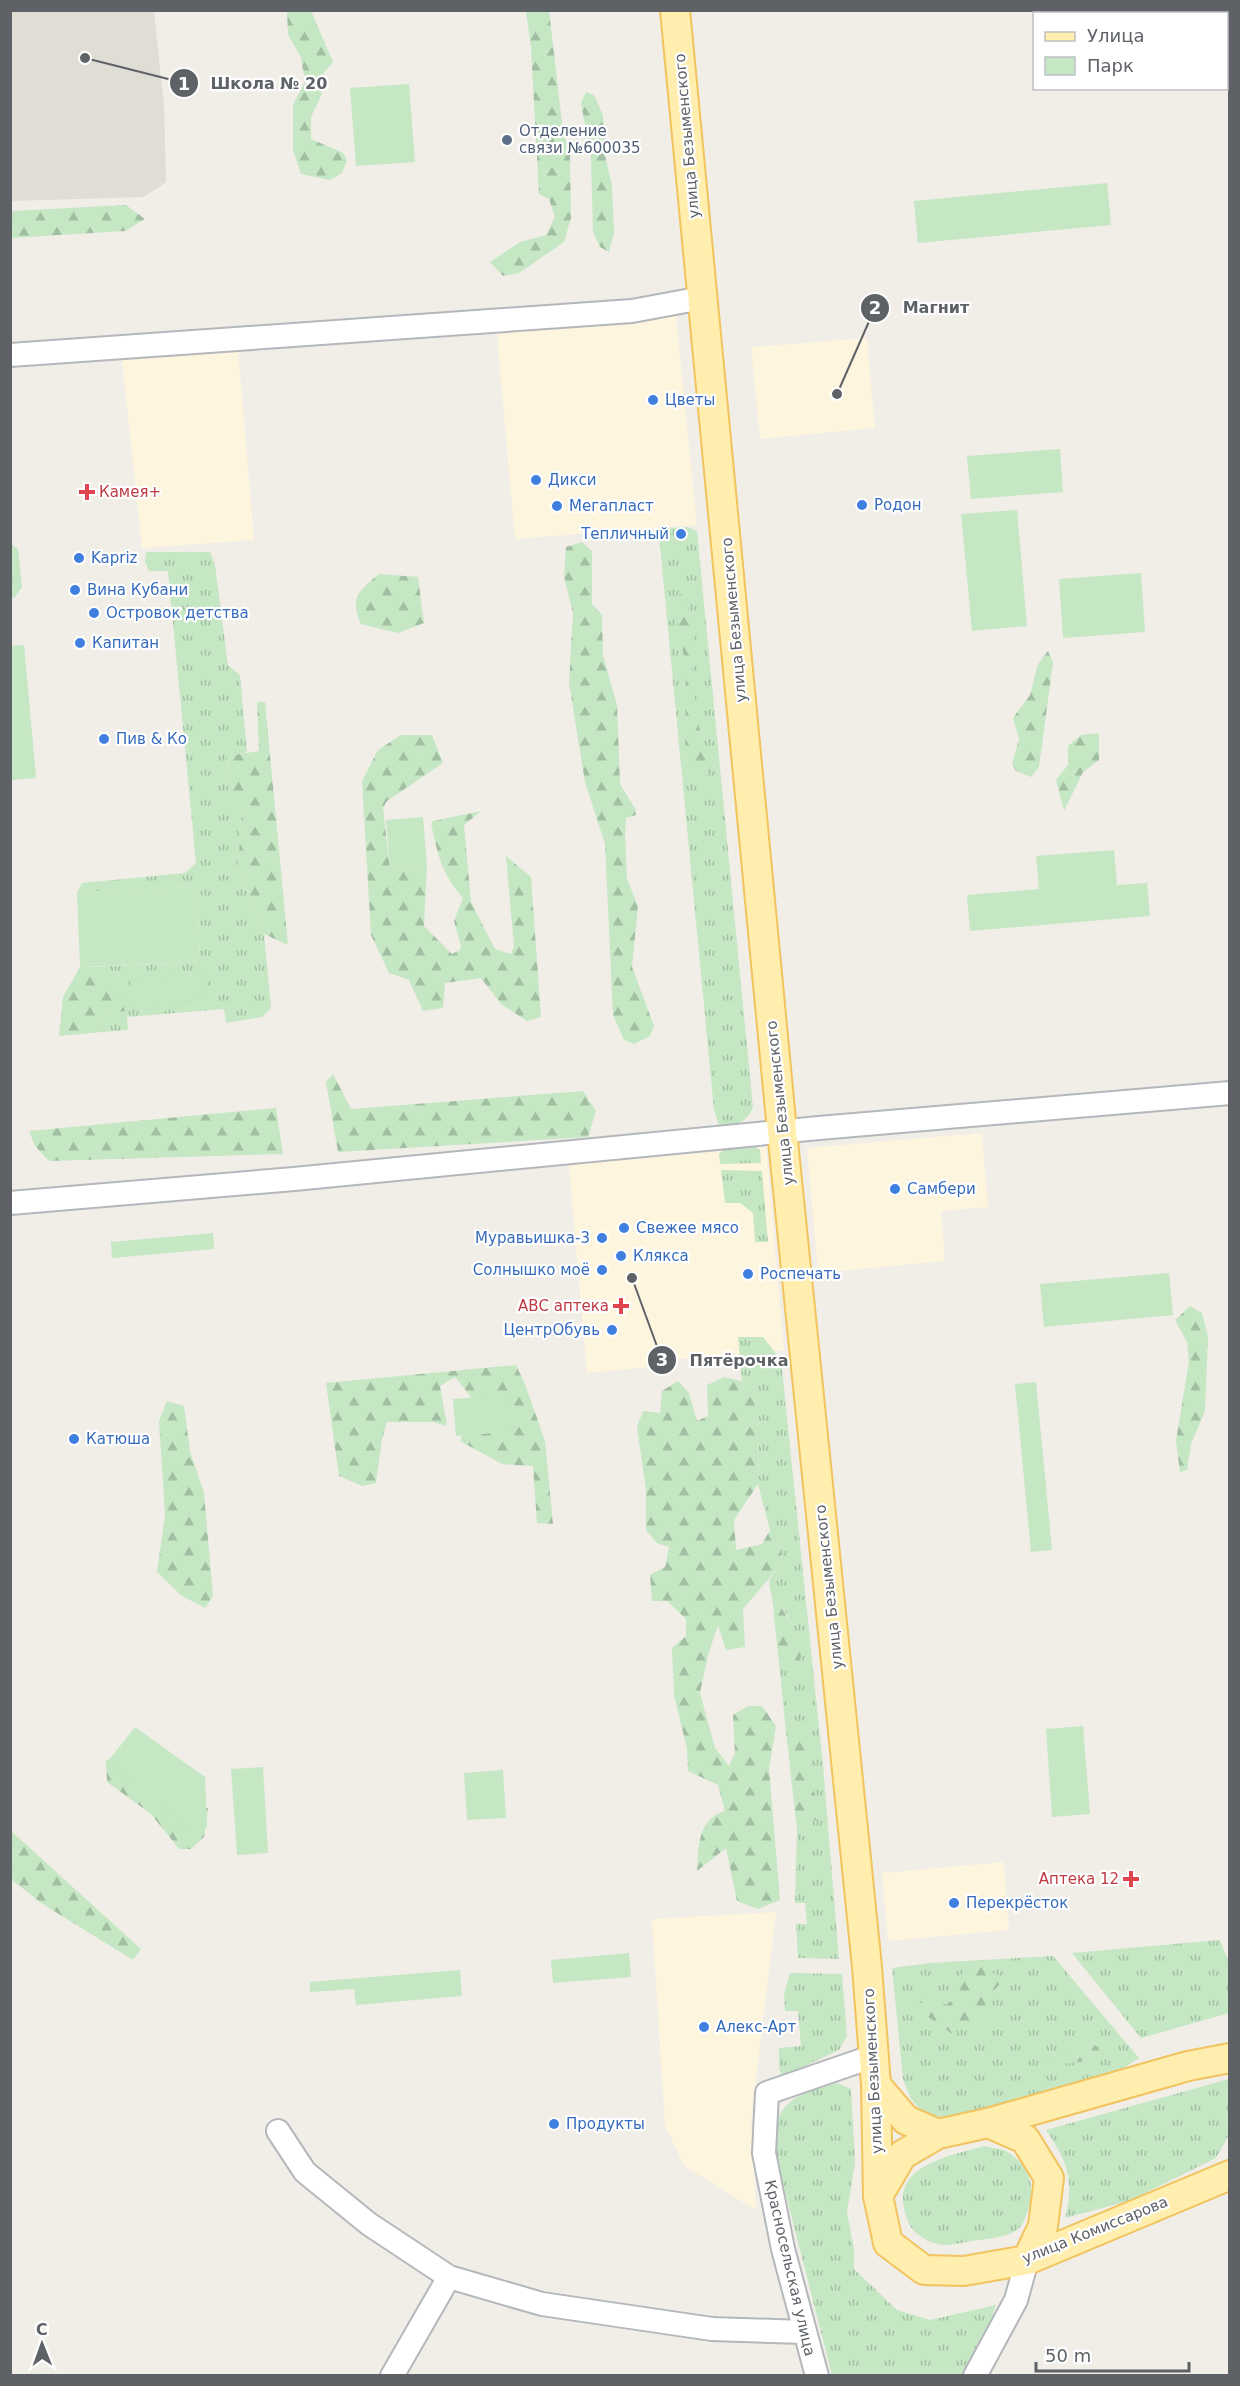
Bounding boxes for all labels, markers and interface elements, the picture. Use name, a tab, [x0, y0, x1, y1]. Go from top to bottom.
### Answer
legend	[1033, 12, 1228, 90]
text: Улица	[1087, 25, 1144, 46]
street label: улица Безыменского	[671, 53, 703, 219]
text: Парк	[1087, 55, 1134, 76]
callout: Школа № 20	[169, 66, 340, 100]
text: 1	[178, 73, 190, 94]
text: Школа № 20	[211, 74, 327, 93]
place label: Отделение связи №600035	[519, 122, 640, 157]
marker: Отделение связи №600035	[500, 133, 514, 147]
callout: Магнит	[860, 291, 981, 325]
text: 2	[869, 297, 881, 318]
text: Магнит	[903, 298, 970, 317]
place label: Цветы	[665, 391, 715, 409]
marker: Цветы	[646, 393, 660, 407]
place label: Дикси	[548, 471, 597, 489]
marker: Дикси	[529, 473, 543, 487]
place label: Камея+	[99, 483, 161, 501]
marker: Камея+	[80, 485, 94, 499]
place label: Родон	[874, 496, 922, 514]
place label: Мегапласт	[569, 497, 654, 515]
marker: Родон	[855, 498, 869, 512]
marker: Мегапласт	[550, 499, 564, 513]
place label: Тепличный	[580, 525, 669, 543]
marker: Тепличный	[674, 527, 688, 541]
street label: улица Безыменского	[718, 537, 750, 703]
place label: Kapriz	[91, 549, 138, 567]
marker: Kapriz	[72, 551, 86, 565]
place label: Вина Кубани	[87, 581, 188, 599]
marker: Вина Кубани	[68, 583, 82, 597]
place label: Островок детства	[106, 604, 249, 622]
marker: Островок детства	[87, 606, 101, 620]
place label: Капитан	[92, 634, 159, 652]
marker: Капитан	[73, 636, 87, 650]
place label: Пив & Ко	[116, 730, 187, 748]
marker: Пив & Ко	[97, 732, 111, 746]
street label: улица Безыменского	[762, 1020, 798, 1186]
place label: Самбери	[907, 1180, 976, 1198]
marker: Самбери	[888, 1182, 902, 1196]
place label: Свежее мясо	[636, 1219, 739, 1237]
marker: Свежее мясо	[617, 1221, 631, 1235]
place label: Муравьишка-3	[475, 1229, 590, 1247]
marker: Муравьишка-3	[595, 1231, 609, 1245]
place label: Клякса	[633, 1247, 689, 1265]
marker: Клякса	[614, 1249, 628, 1263]
place label: Солнышко моё	[473, 1261, 590, 1279]
marker: Солнышко моё	[595, 1263, 609, 1277]
place label: Роспечать	[760, 1265, 841, 1283]
marker: Роспечать	[741, 1267, 755, 1281]
place label: АВС аптека	[518, 1297, 609, 1315]
marker: АВС аптека	[614, 1299, 628, 1313]
place label: ЦентрОбувь	[503, 1321, 600, 1339]
marker: ЦентрОбувь	[605, 1323, 619, 1337]
callout: Пятёрочка	[647, 1343, 800, 1377]
text: 3	[656, 1349, 668, 1370]
text: Пятёрочка	[690, 1351, 788, 1370]
place label: Катюша	[86, 1430, 150, 1448]
marker: Катюша	[67, 1432, 81, 1446]
street label: улица Безыменского	[811, 1504, 847, 1670]
place label: Аптека 12	[1039, 1870, 1119, 1888]
marker: Аптека 12	[1124, 1872, 1138, 1886]
place label: Перекрёсток	[966, 1894, 1068, 1912]
marker: Перекрёсток	[947, 1896, 961, 1910]
street label: улица Безыменского	[860, 1988, 886, 2154]
place label: Алекс-Арт	[716, 2018, 797, 2036]
marker: Алекс-Арт	[697, 2020, 711, 2034]
place label: Продукты	[566, 2115, 645, 2133]
marker: Продукты	[547, 2117, 561, 2131]
street label: Красносельская улица	[761, 2178, 819, 2358]
street label: улица Комиссарова	[1019, 2192, 1171, 2268]
north arrow	[12, 2314, 72, 2374]
text: С	[36, 2320, 48, 2339]
scale bar	[1036, 2335, 1189, 2373]
text: 50 m	[1045, 2345, 1091, 2366]

